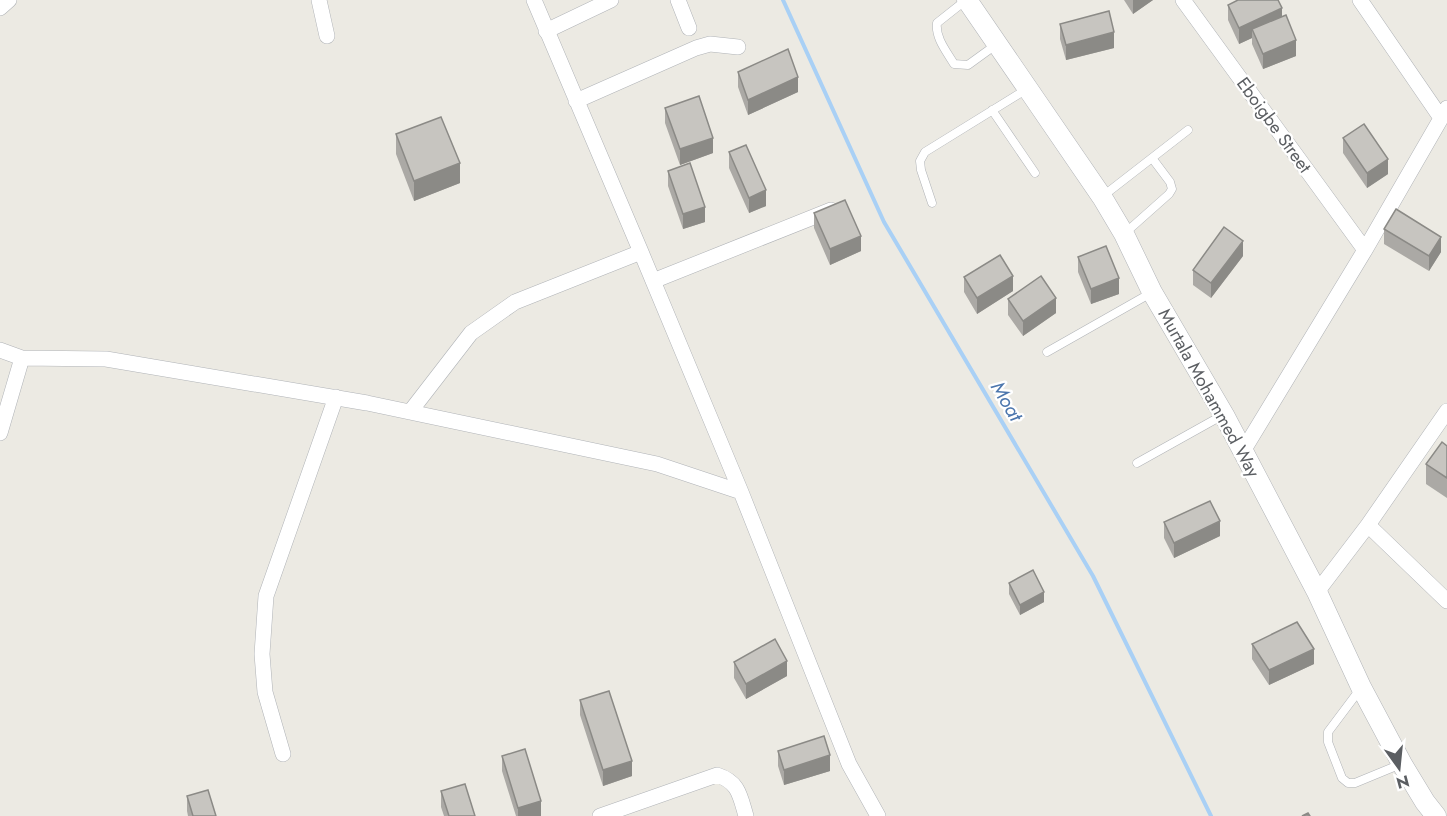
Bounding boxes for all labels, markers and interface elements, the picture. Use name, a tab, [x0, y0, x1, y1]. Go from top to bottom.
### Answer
street label: Eboigbe Street	[1230, 72, 1318, 179]
street label: Murtala Mohammed Way	[1152, 304, 1266, 482]
water label: Moat	[983, 376, 1031, 428]
north arrow	[1369, 738, 1429, 798]
text: N	[1394, 769, 1412, 795]

